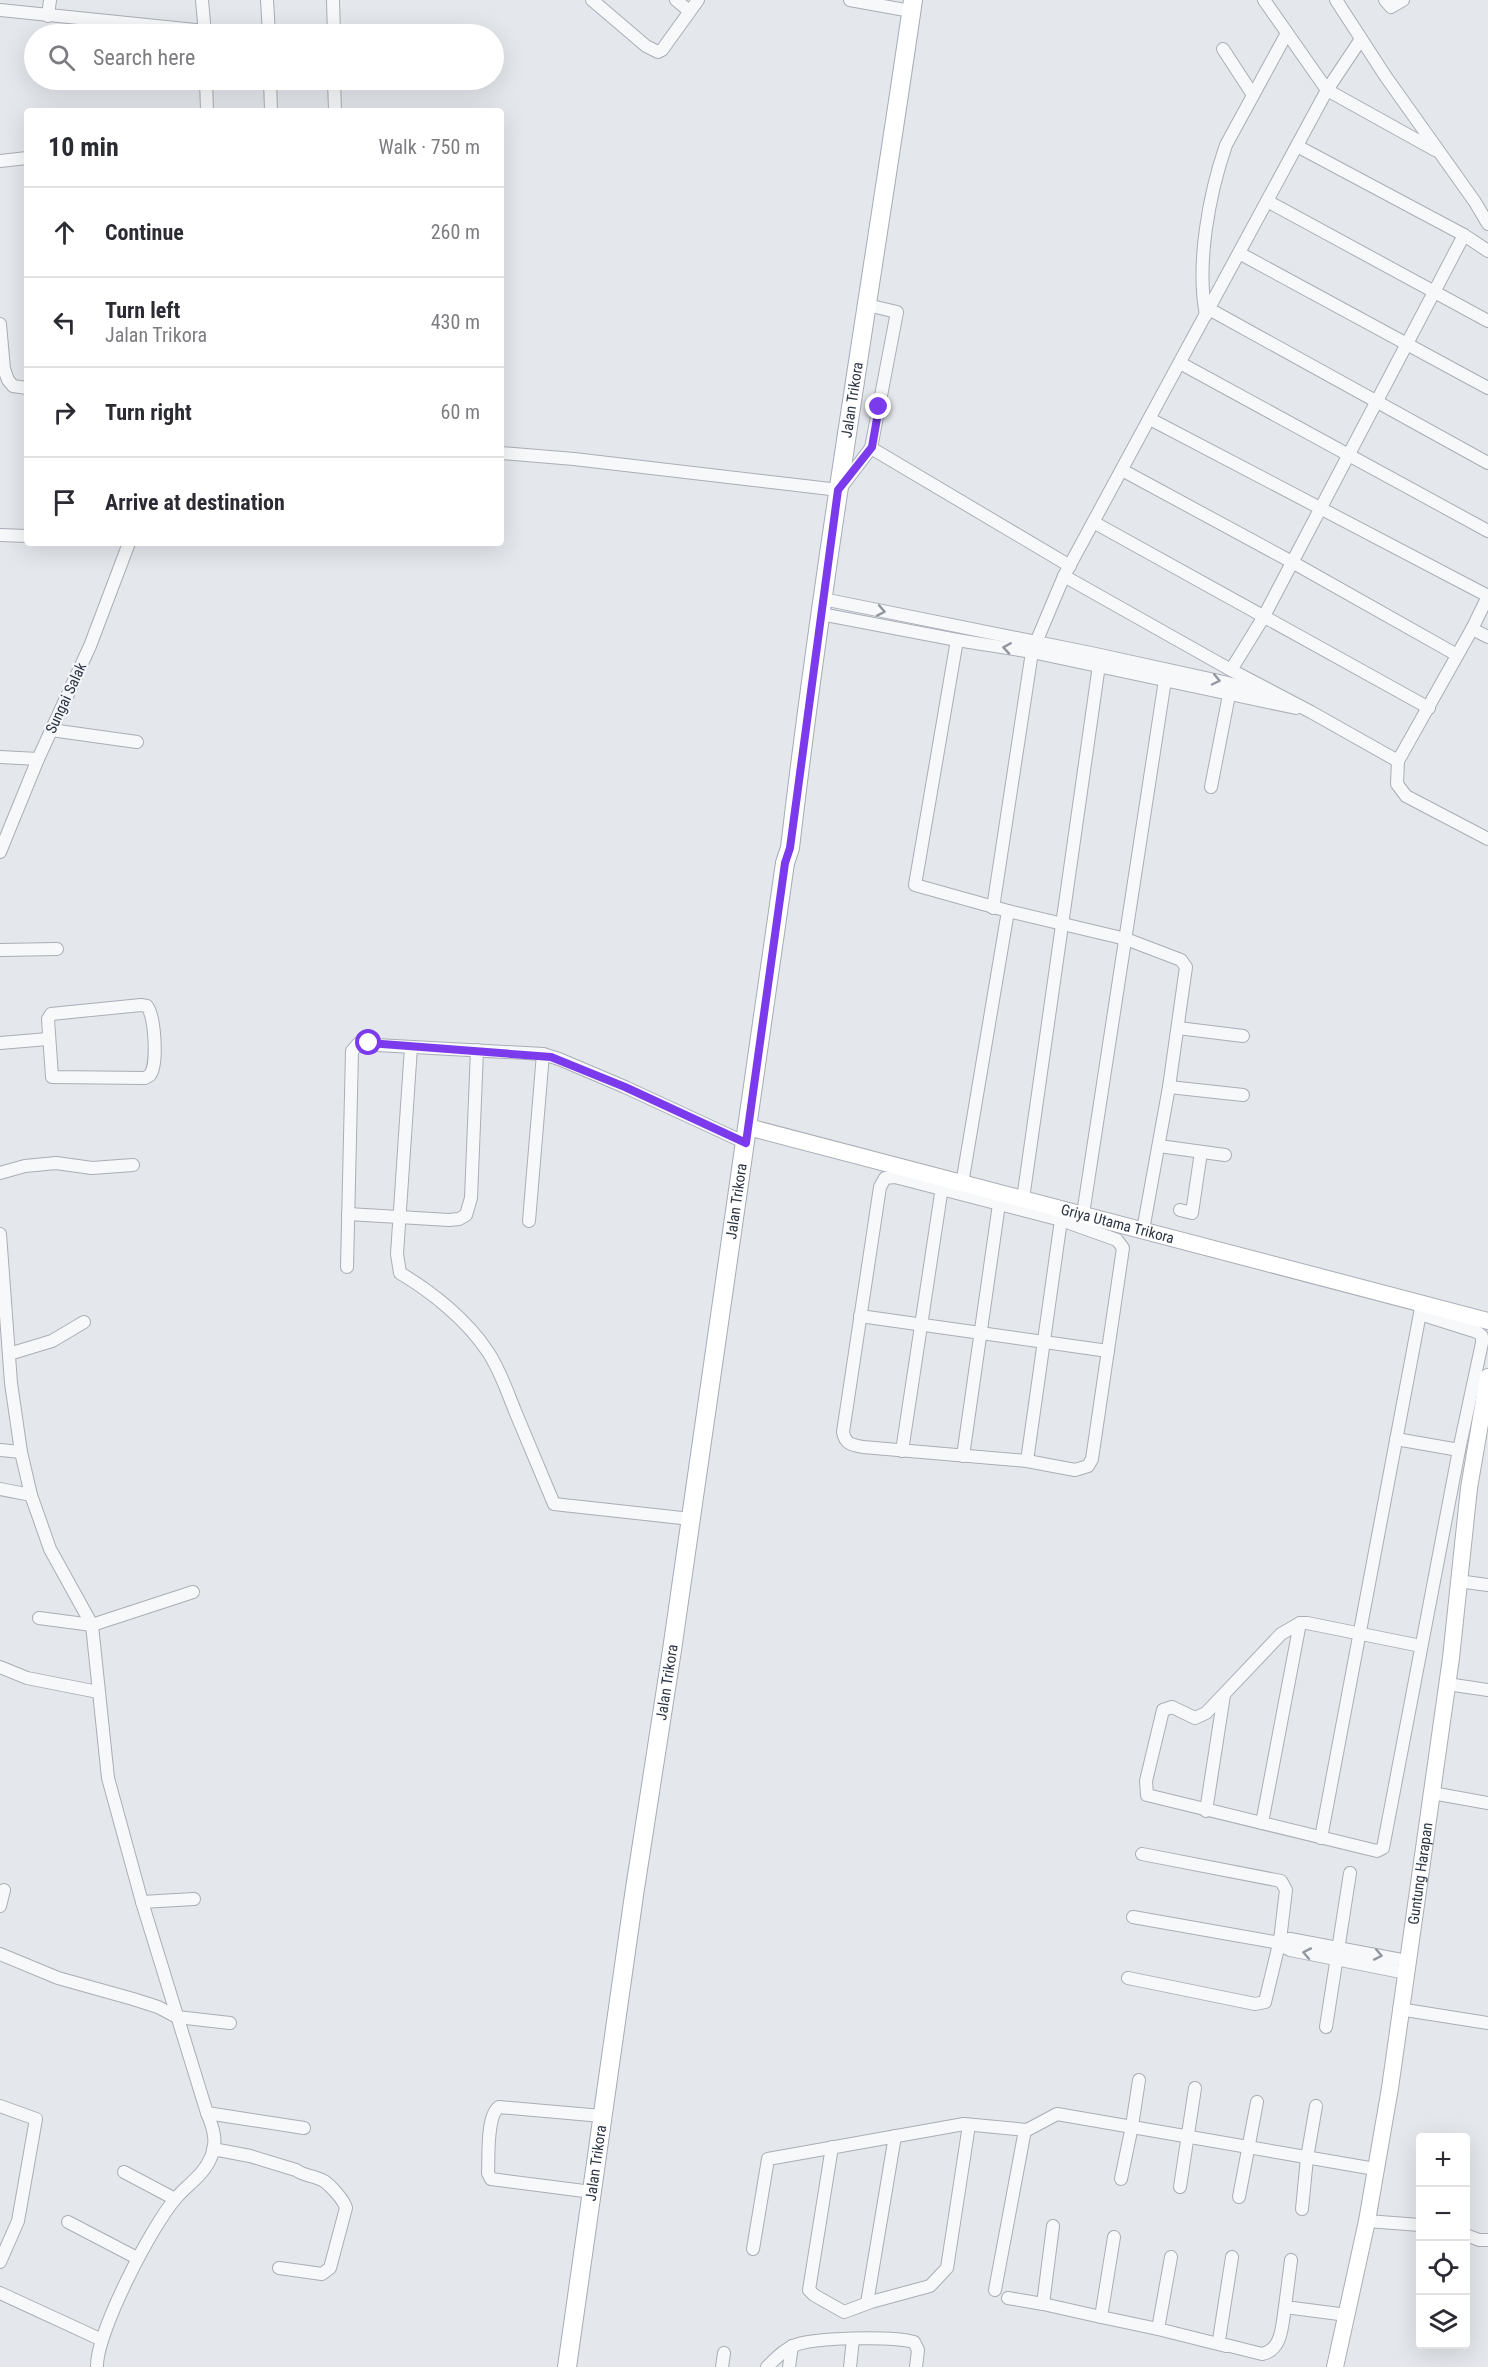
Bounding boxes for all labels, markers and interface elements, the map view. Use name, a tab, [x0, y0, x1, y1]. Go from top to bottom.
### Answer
search box	[24, 24, 504, 90]
icon: search	[45, 41, 78, 74]
text: Search here	[93, 45, 195, 70]
text: 10 min	[48, 132, 119, 162]
text: Walk · 750 m	[379, 135, 480, 159]
icon: ahead	[48, 216, 81, 249]
text: Continue	[105, 220, 184, 245]
text: 260 m	[431, 220, 480, 244]
text: Turn left	[105, 298, 180, 323]
icon: left	[48, 306, 81, 339]
text: 430 m	[431, 310, 480, 334]
text: Jalan Trikora	[105, 323, 207, 347]
street label: Jalan Trikora	[837, 361, 867, 439]
route end	[865, 393, 891, 419]
icon: right	[48, 396, 81, 429]
text: Turn right	[105, 400, 192, 425]
text: 60 m	[441, 400, 480, 424]
icon: arrive	[48, 486, 81, 519]
text: Arrive at destination	[105, 490, 285, 515]
one-way arrow	[875, 604, 885, 617]
one-way arrow	[1003, 643, 1012, 655]
street label: Sungai Salak	[42, 659, 90, 736]
one-way arrow	[1210, 673, 1220, 686]
route start	[355, 1029, 381, 1055]
street label: Jalan Trikora	[722, 1162, 751, 1240]
street label: Griya Utama Trikora	[1059, 1200, 1176, 1247]
street label: Jalan Trikora	[652, 1643, 682, 1721]
street label: Guntung Harapan	[1404, 1821, 1437, 1926]
one-way arrow	[1303, 1947, 1313, 1960]
one-way arrow	[1373, 1948, 1383, 1961]
street label: Jalan Trikora	[582, 2124, 610, 2202]
map controls	[1416, 2133, 1470, 2349]
button: +	[1416, 2133, 1470, 2187]
button: −	[1416, 2187, 1470, 2241]
button: locate	[1416, 2241, 1470, 2295]
button: layers	[1416, 2295, 1470, 2349]

